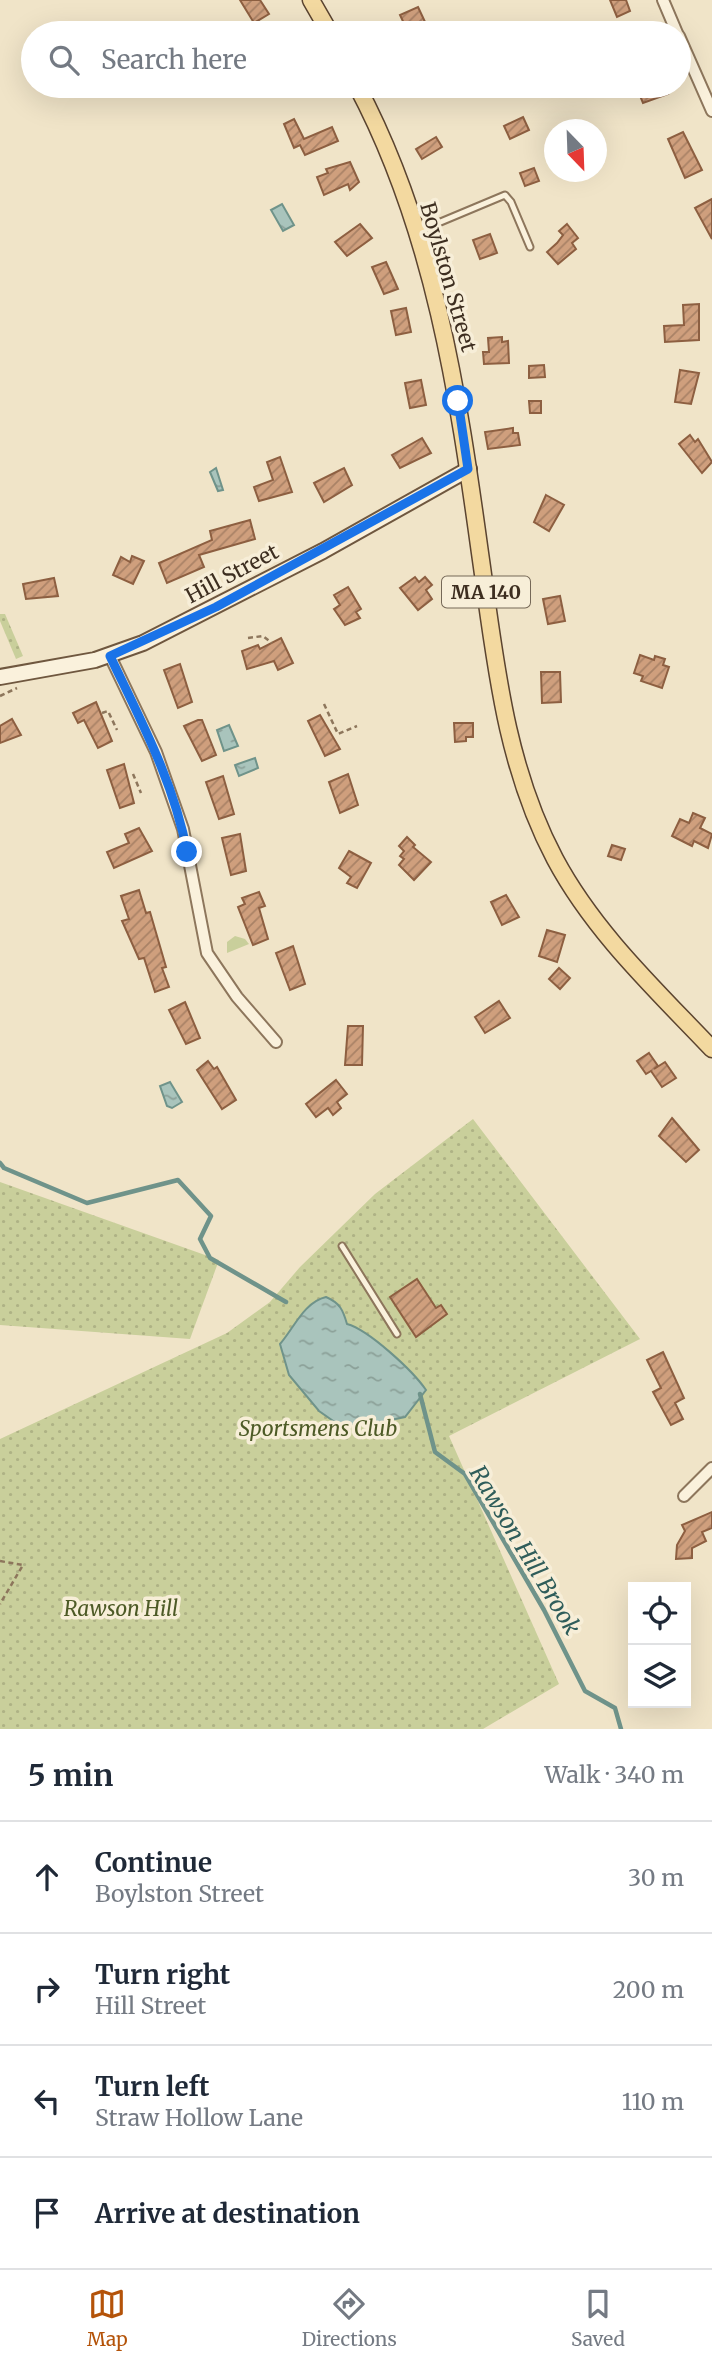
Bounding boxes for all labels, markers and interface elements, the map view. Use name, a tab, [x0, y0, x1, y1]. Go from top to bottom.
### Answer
search box	[21, 21, 691, 98]
icon: search	[45, 41, 83, 79]
text: Search here	[101, 43, 247, 76]
north arrow	[544, 119, 607, 182]
street label: Boylston Street	[414, 199, 483, 355]
route start	[442, 385, 473, 416]
street label: Hill Street	[181, 538, 283, 609]
road number: MA 140	[442, 576, 530, 608]
route end	[171, 836, 202, 867]
park label: Sportsmens Club	[239, 1415, 397, 1442]
water label: Rawson Hill Brook	[463, 1460, 588, 1640]
map controls	[628, 1582, 691, 1708]
button: locate	[628, 1582, 691, 1645]
park label: Rawson Hill	[64, 1595, 178, 1622]
button: layers	[628, 1645, 691, 1708]
text: 5 min	[28, 1756, 113, 1794]
text: Walk · 340 m	[544, 1760, 684, 1789]
text: Continue	[95, 1846, 212, 1879]
icon: ahead	[28, 1858, 66, 1896]
text: 30 m	[628, 1863, 684, 1892]
text: Boylston Street	[95, 1879, 264, 1908]
text: Turn right	[95, 1958, 230, 1991]
icon: right	[28, 1970, 66, 2008]
text: 200 m	[613, 1975, 684, 2004]
text: Hill Street	[95, 1991, 206, 2020]
text: Turn left	[95, 2070, 209, 2103]
icon: left	[28, 2082, 66, 2120]
text: 110 m	[622, 2087, 684, 2116]
text: Straw Hollow Lane	[95, 2103, 303, 2132]
icon: arrive	[28, 2194, 66, 2232]
text: Arrive at destination	[95, 2197, 360, 2230]
tab: Map	[87, 2285, 128, 2351]
tab: Directions	[302, 2285, 397, 2351]
tab: Saved	[571, 2285, 625, 2351]

